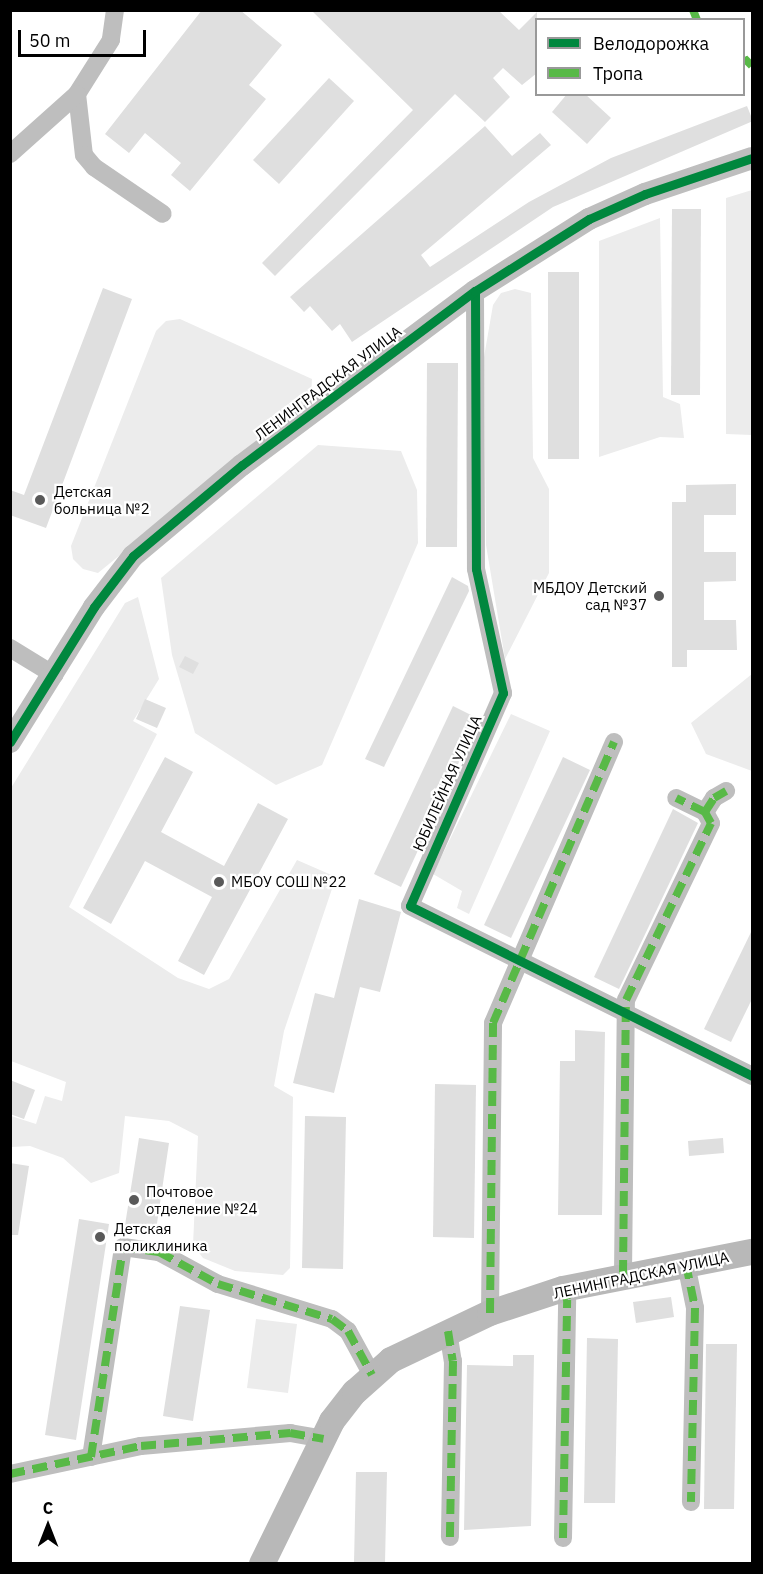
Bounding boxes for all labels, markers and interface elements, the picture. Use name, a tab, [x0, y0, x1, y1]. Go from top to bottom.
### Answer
scale bar	[21, 18, 148, 56]
legend	[535, 18, 745, 96]
text: 50 m	[29, 29, 71, 52]
text: Велодорожка	[593, 32, 709, 55]
text: Тропа	[593, 62, 643, 85]
street label: ЛЕНИНГРАДСКАЯ УЛИЦА	[251, 322, 405, 444]
place label: Детская больница №2	[54, 482, 150, 517]
marker: Детская больница №2	[31, 491, 49, 509]
place label: МБДОУ Детский сад №37	[533, 578, 647, 613]
marker: МБДОУ Детский сад №37	[652, 589, 666, 603]
street label: ЮБИЛЕЙНАЯ УЛИЦА	[409, 712, 485, 854]
place label: МБОУ СОШ №22	[231, 873, 346, 891]
marker: МБОУ СОШ №22	[212, 875, 226, 889]
place label: Почтовое отделение №24	[146, 1182, 258, 1217]
marker: Почтовое отделение №24	[127, 1193, 141, 1207]
place label: Детская поликлиника	[114, 1219, 208, 1254]
marker: Детская поликлиника	[91, 1228, 109, 1246]
street label: ЛЕНИНГРАДСКАЯ УЛИЦА	[552, 1248, 730, 1302]
north arrow	[18, 1496, 78, 1556]
text: С	[43, 1498, 53, 1518]

